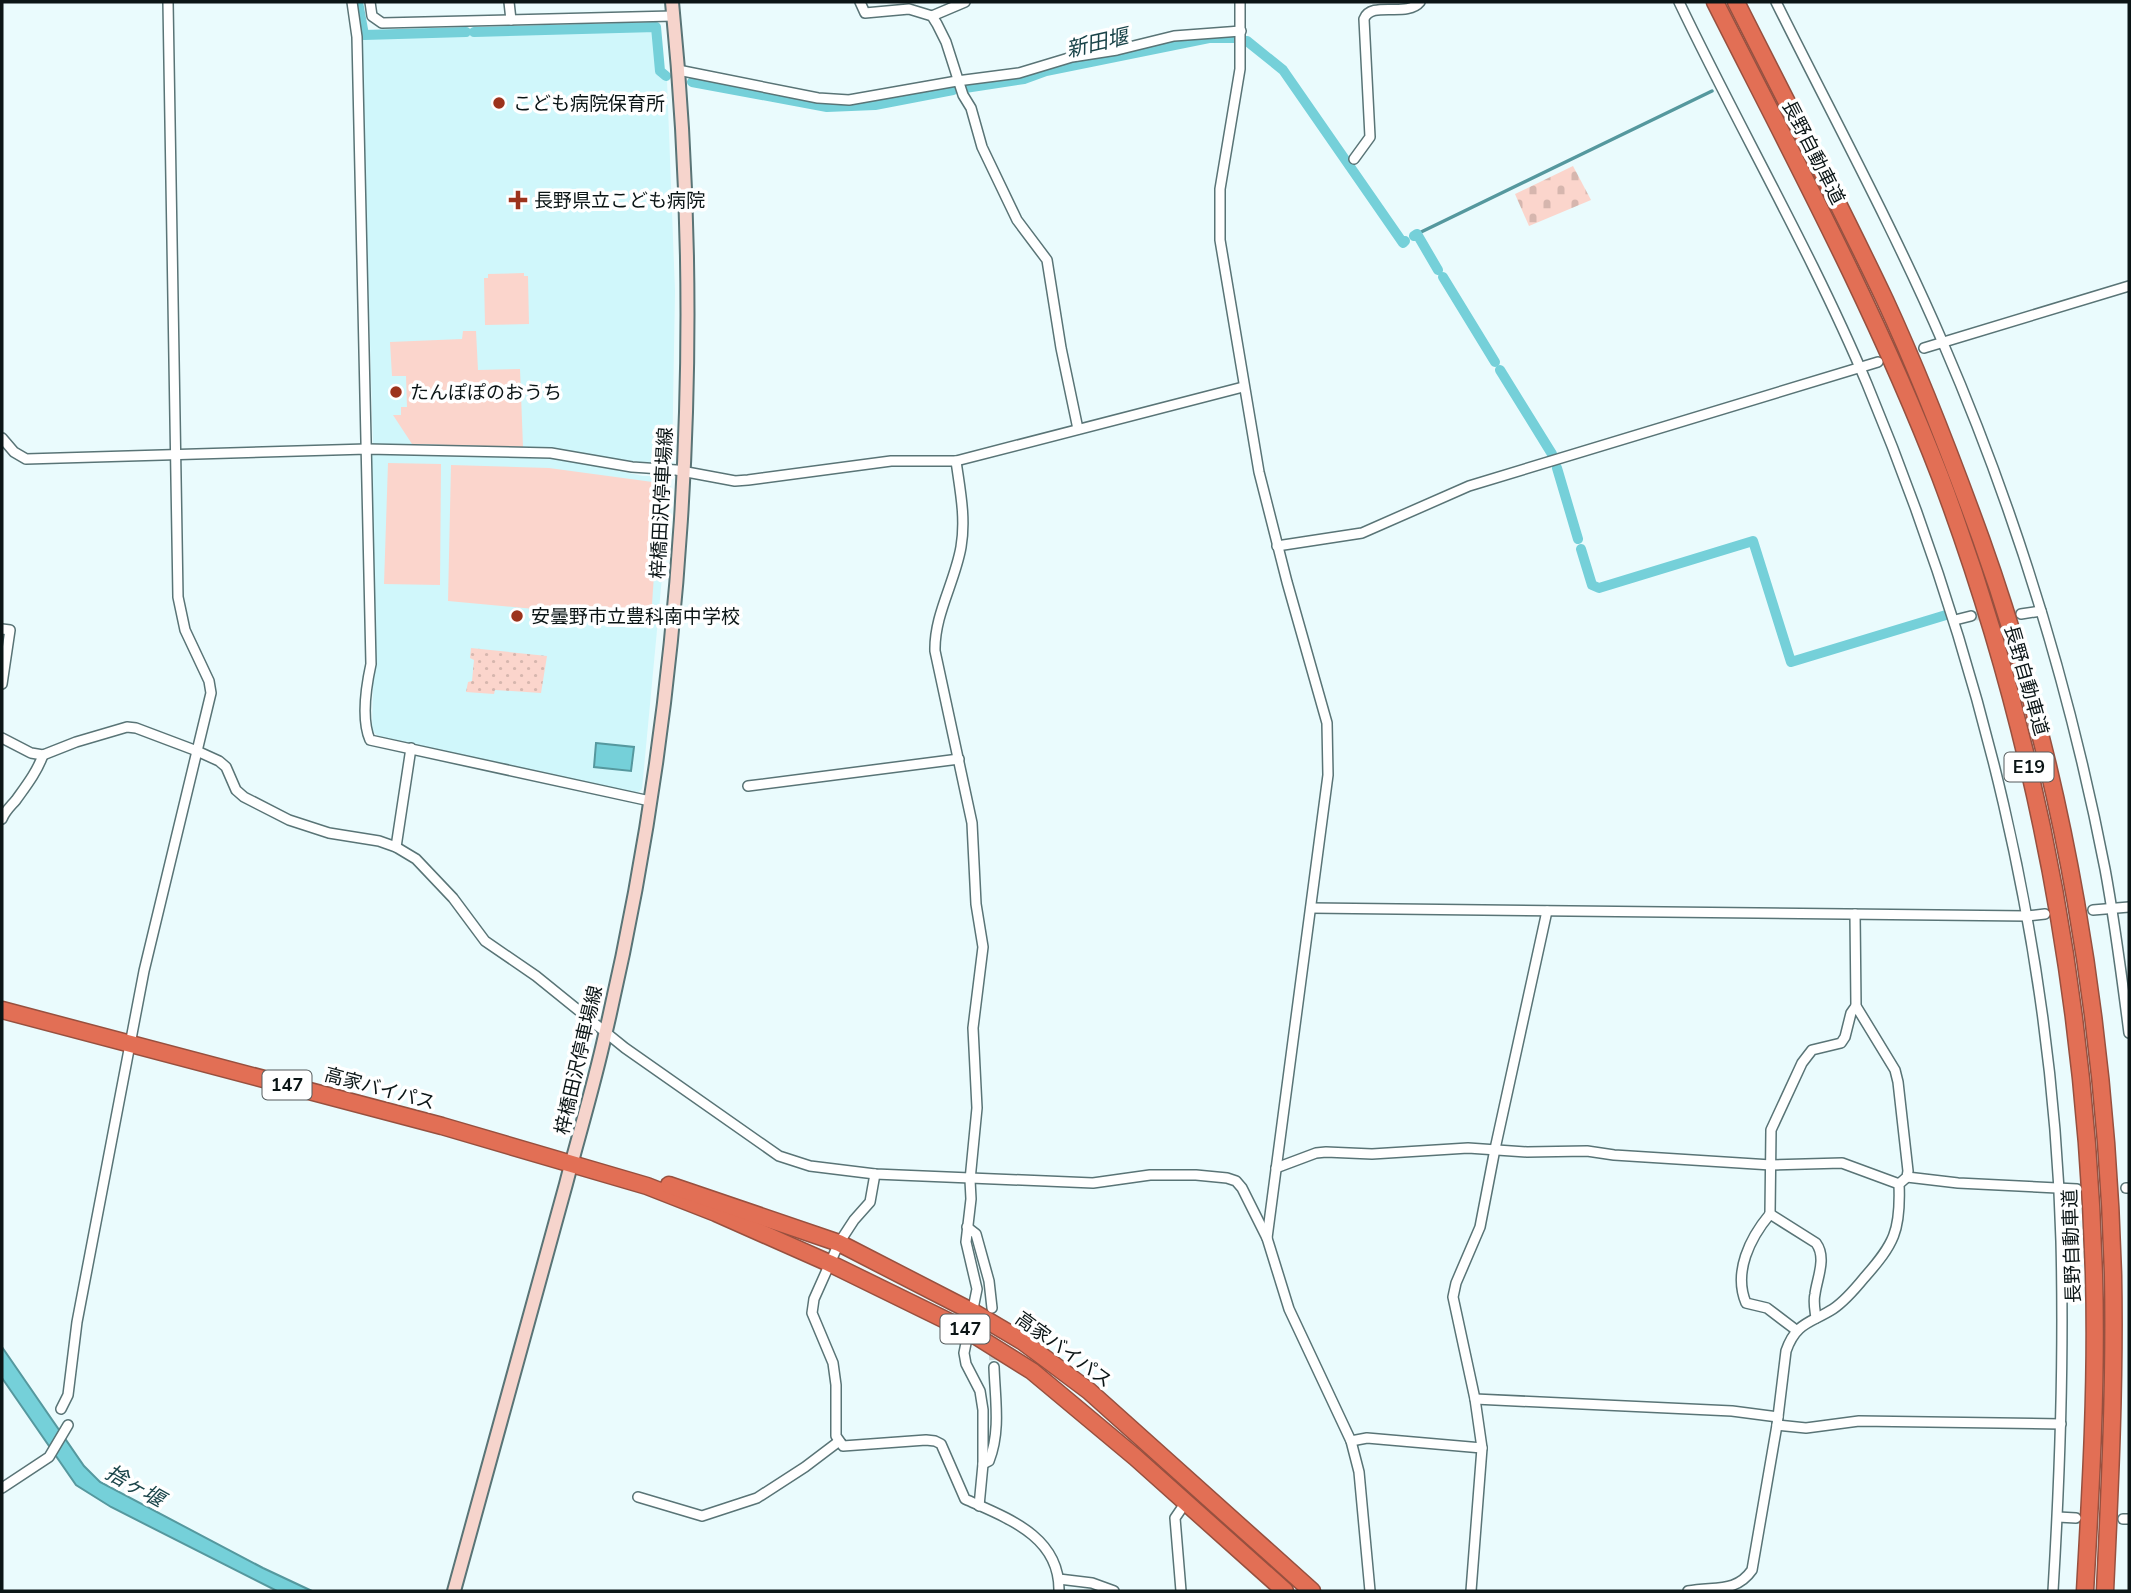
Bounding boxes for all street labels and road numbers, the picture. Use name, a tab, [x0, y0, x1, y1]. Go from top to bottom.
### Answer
street label: 長野自動車道	[1776, 96, 1851, 209]
street label: 梓橋田沢停車場線	[645, 426, 679, 580]
street label: 長野自動車道	[1998, 622, 2054, 739]
road number: E19	[2004, 752, 2054, 782]
street label: 梓橋田沢停車場線	[549, 983, 609, 1137]
street label: 高家バイパス	[321, 1062, 438, 1116]
road number: 147	[262, 1070, 312, 1100]
street label: 長野自動車道	[2057, 1189, 2087, 1303]
street label: 高家バイパス	[1010, 1306, 1117, 1394]
road number: 147	[940, 1314, 990, 1344]

